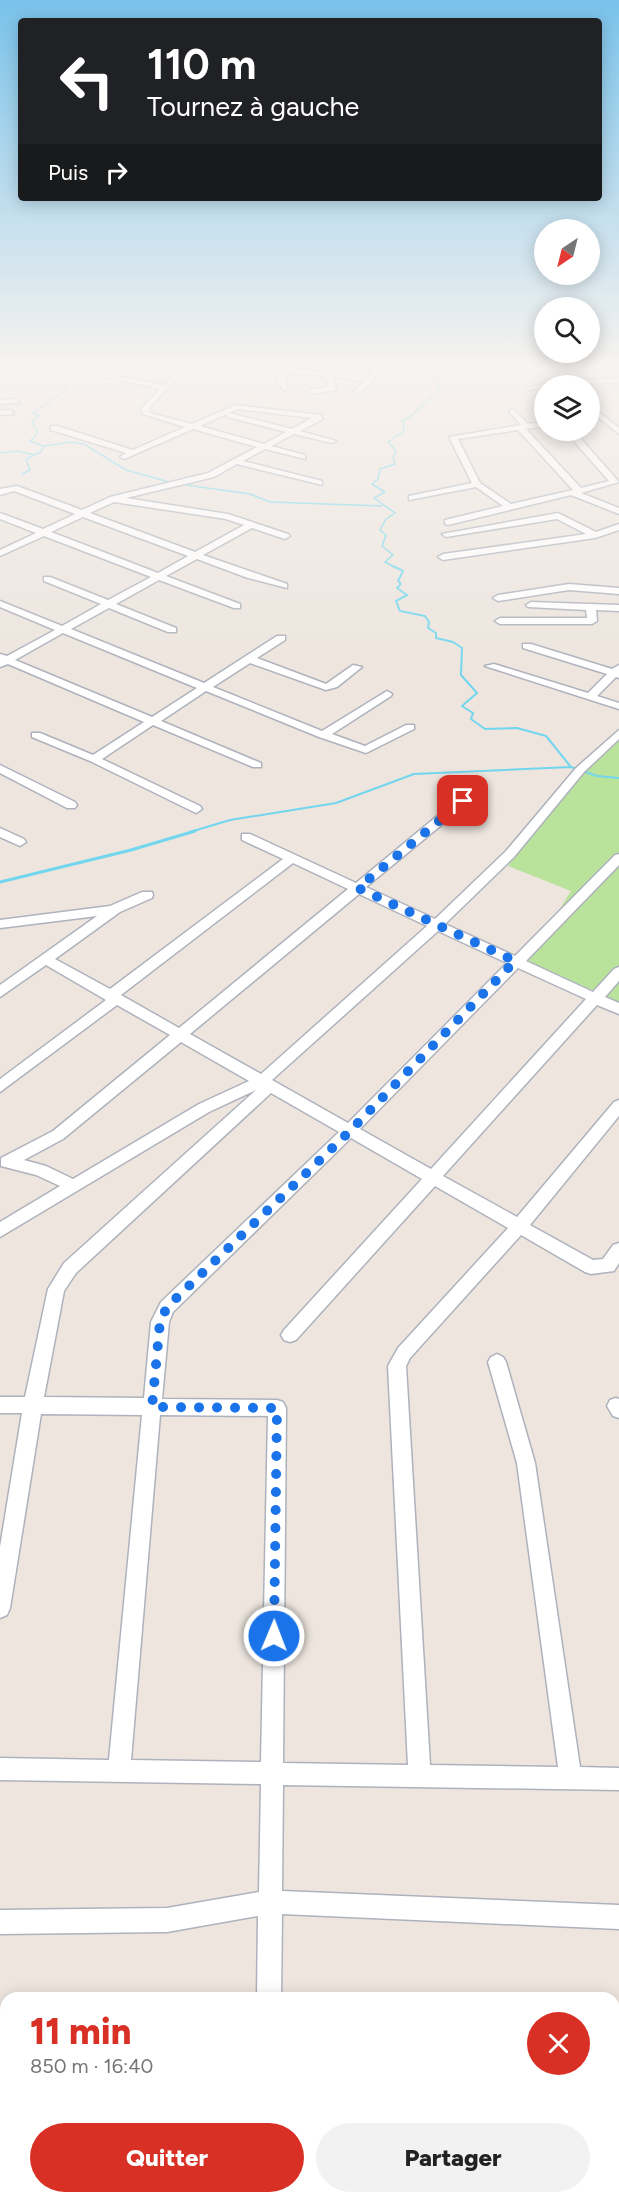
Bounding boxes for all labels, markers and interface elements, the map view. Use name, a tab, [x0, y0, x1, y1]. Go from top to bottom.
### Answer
text: 110 m	[147, 39, 256, 90]
icon: left	[48, 42, 126, 120]
text: Tournez à gauche	[147, 90, 359, 123]
icon: right	[100, 156, 133, 189]
text: Puis	[48, 159, 88, 186]
north arrow	[534, 219, 600, 285]
map controls	[534, 219, 600, 441]
button: search	[534, 297, 600, 363]
button: layers	[534, 375, 600, 441]
pin	[437, 775, 488, 826]
icon: arrive	[446, 784, 479, 817]
position arrow	[242, 1604, 306, 1668]
text: 11 min	[30, 2010, 131, 2053]
button: close	[527, 2012, 590, 2075]
text: 850 m · 16:40	[30, 2054, 153, 2078]
button: Quitter	[30, 2123, 304, 2192]
button: Partager	[316, 2123, 590, 2192]

